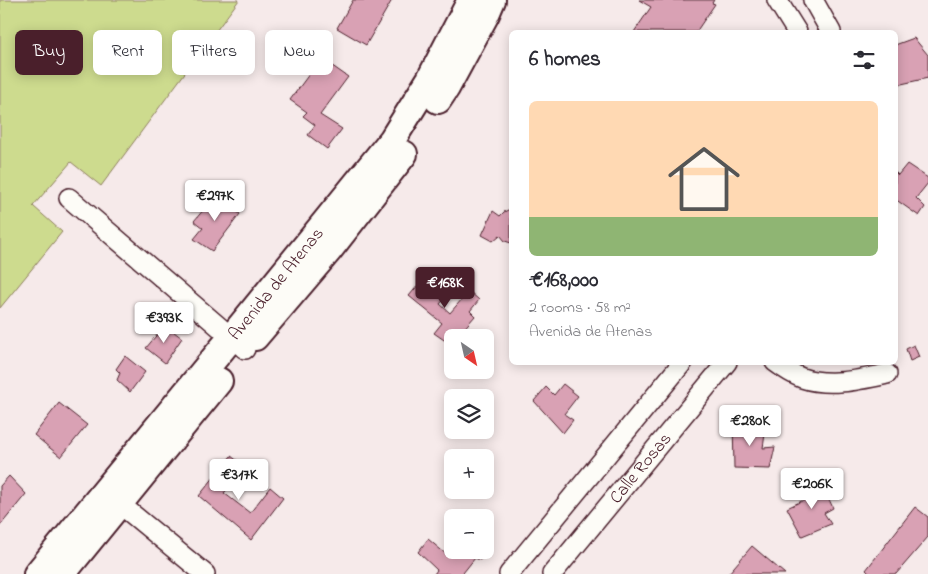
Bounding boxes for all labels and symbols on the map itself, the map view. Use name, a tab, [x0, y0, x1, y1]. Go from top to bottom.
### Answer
pin: €297K	[180, 180, 250, 222]
street label: Avenida de Atenas	[223, 222, 331, 347]
pin: €168K	[410, 266, 480, 309]
pin: €393K	[129, 302, 199, 344]
north arrow	[444, 329, 494, 379]
pin: €280K	[715, 404, 785, 447]
street label: Calle Rosas	[604, 428, 679, 510]
pin: €317K	[204, 458, 274, 501]
pin: €206K	[777, 468, 847, 510]

